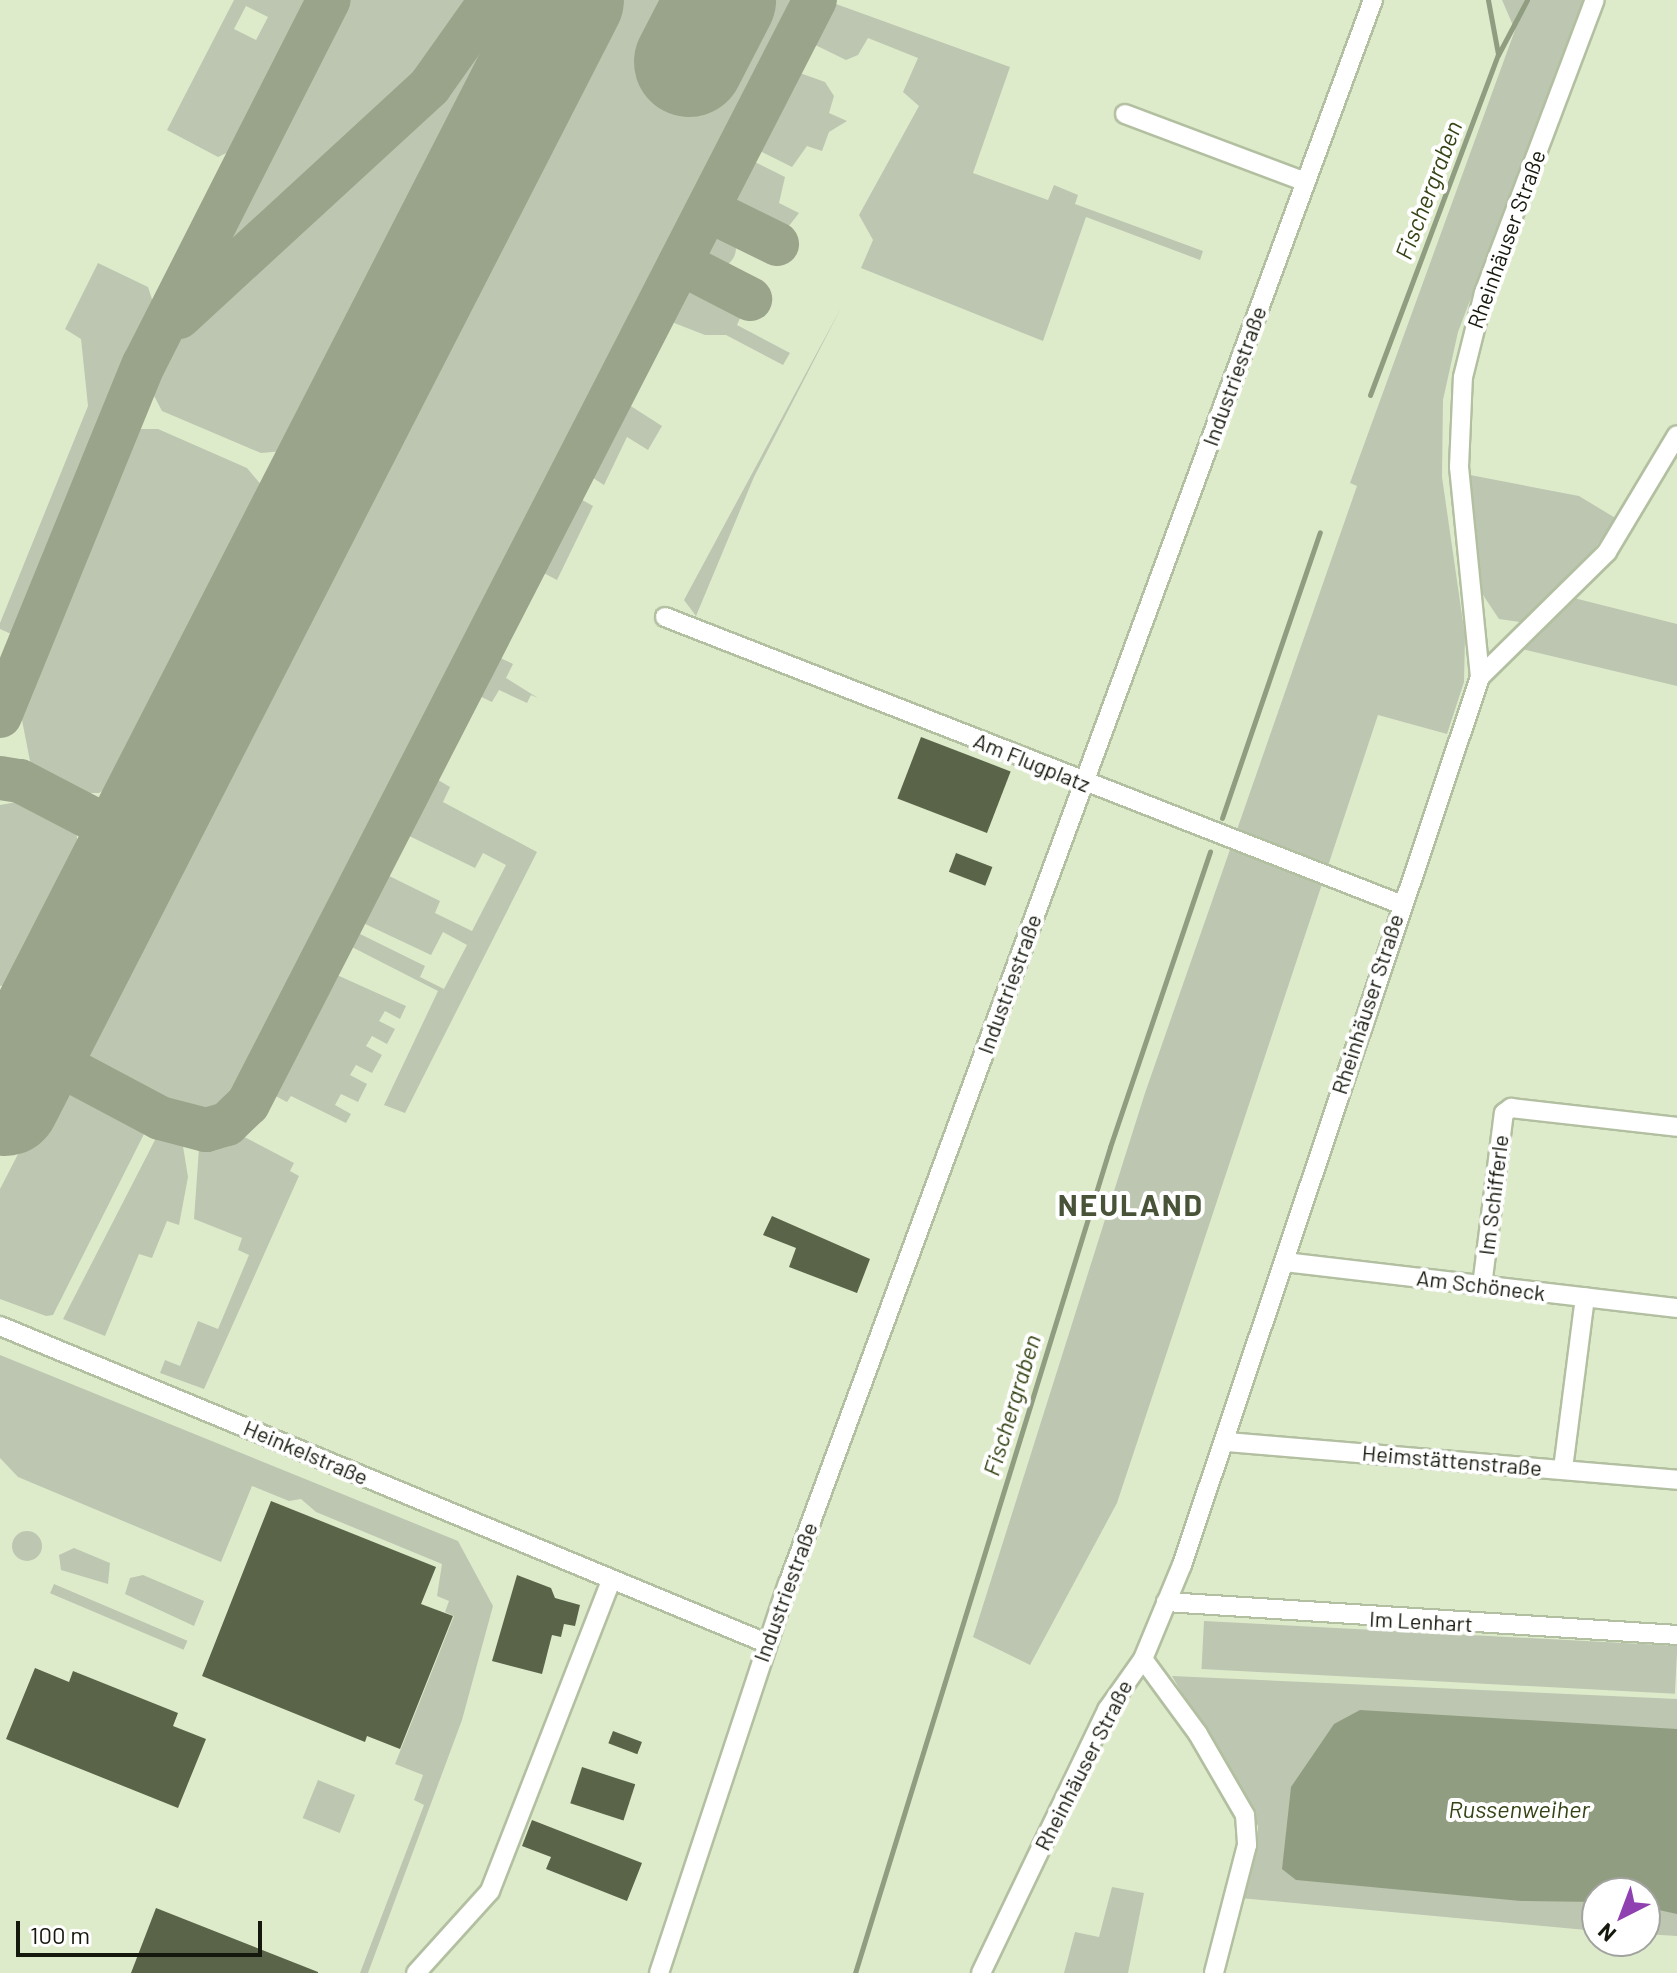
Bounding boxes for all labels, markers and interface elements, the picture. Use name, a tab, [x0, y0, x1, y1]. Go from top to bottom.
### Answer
water label: Fischergraben	[1388, 117, 1468, 263]
street label: Rheinhäuser Straße	[1461, 146, 1551, 332]
street label: Industriestraße	[1197, 303, 1271, 449]
street label: Am Flugplatz	[970, 727, 1094, 797]
street label: Industriestraße	[972, 911, 1046, 1057]
street label: Rheinhäuser Straße	[1325, 911, 1409, 1097]
street label: Im Schifferle	[1473, 1133, 1513, 1257]
district label: NEULAND	[1058, 1186, 1204, 1222]
street label: Am Schöneck	[1415, 1264, 1547, 1306]
water label: Fischergraben	[976, 1331, 1046, 1479]
street label: Heinkelstraße	[240, 1414, 372, 1490]
street label: Heimstättenstraße	[1361, 1439, 1543, 1481]
street label: Industriestraße	[748, 1519, 822, 1665]
street label: Im Lenhart	[1368, 1605, 1474, 1637]
street label: Rheinhäuser Straße	[1029, 1675, 1137, 1855]
water label: Russenweiher	[1448, 1795, 1590, 1823]
north arrow	[1581, 1877, 1661, 1957]
scale bar	[20, 1905, 266, 1955]
text: N	[1592, 1919, 1620, 1948]
text: 100 m	[30, 1920, 90, 1949]

